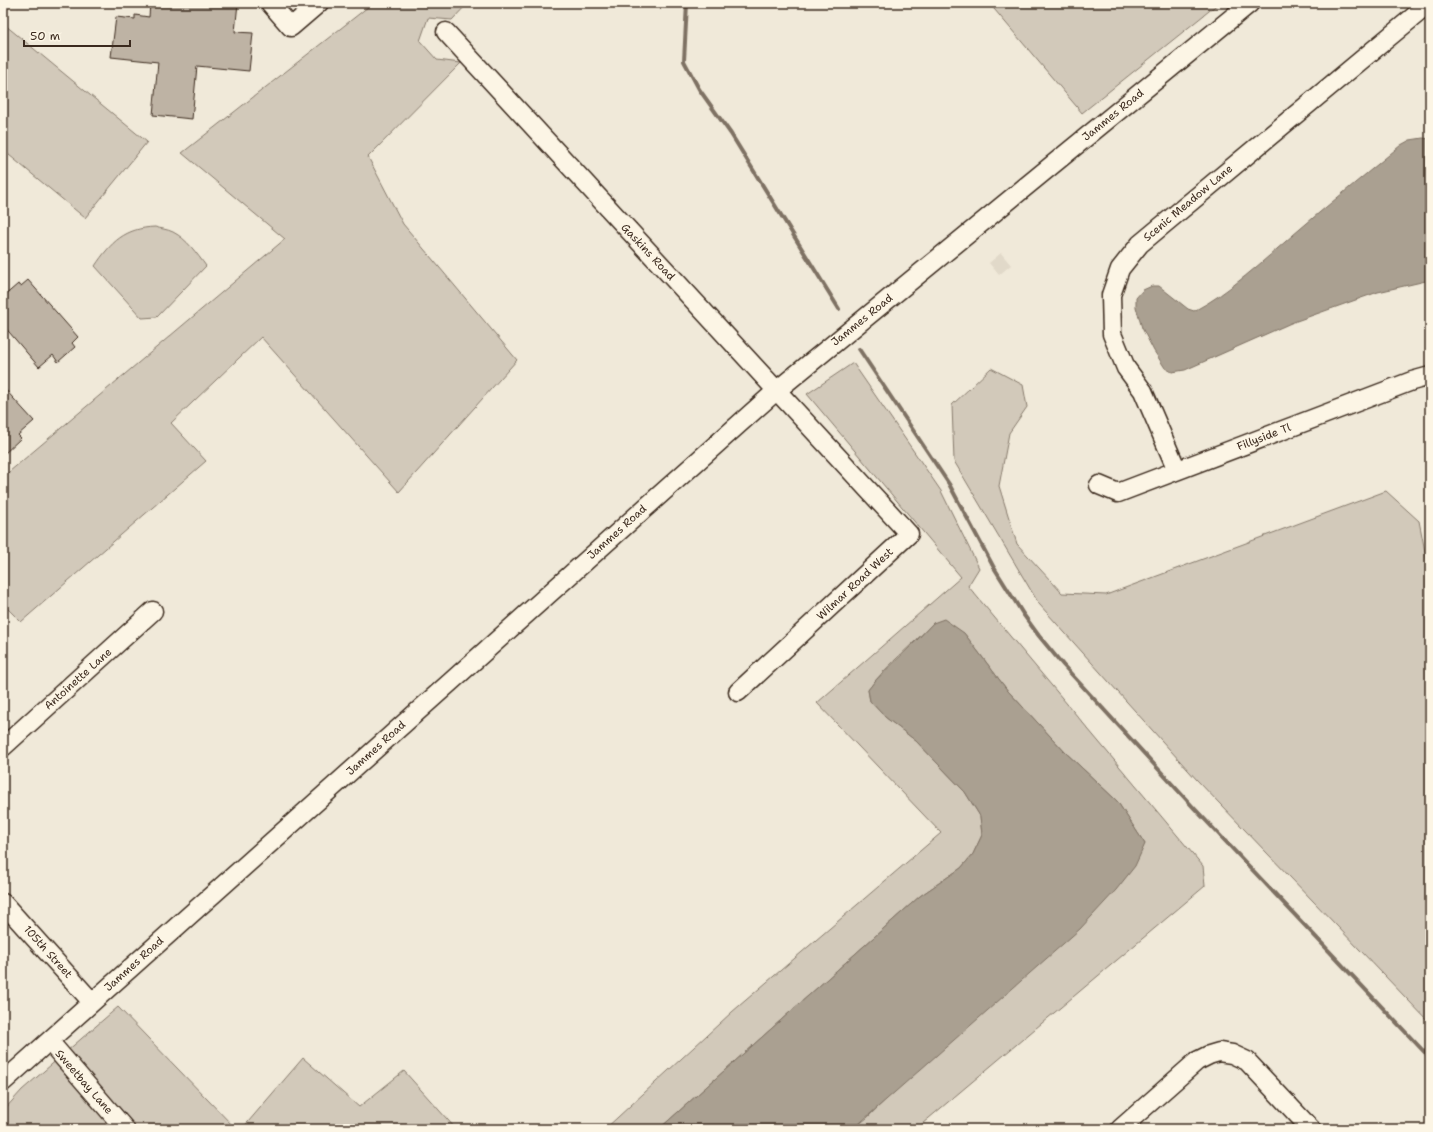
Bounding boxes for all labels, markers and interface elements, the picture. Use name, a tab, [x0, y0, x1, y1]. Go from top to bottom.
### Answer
scale bar	[24, 22, 130, 48]
text: 50 m	[30, 28, 60, 44]
street label: Jammes Road	[1079, 86, 1147, 144]
street label: Scenic Meadow Lane	[1140, 161, 1236, 245]
street label: Gaskins Road	[618, 220, 678, 284]
street label: Jammes Road	[828, 291, 896, 349]
street label: Fillyside Tl	[1235, 420, 1294, 454]
street label: Jammes Road	[584, 501, 650, 563]
street label: Wilmar Road West	[813, 544, 897, 623]
street label: Antoinette Lane	[41, 645, 115, 713]
street label: Jammes Road	[343, 717, 409, 779]
street label: 105th Street	[20, 922, 76, 982]
street label: Jammes Road	[101, 933, 167, 995]
street label: Sweetbay Lane	[52, 1047, 116, 1117]

